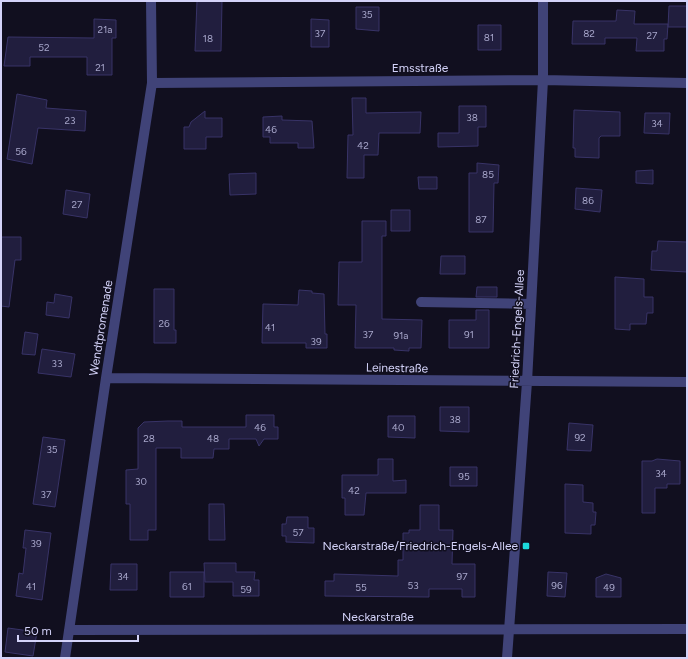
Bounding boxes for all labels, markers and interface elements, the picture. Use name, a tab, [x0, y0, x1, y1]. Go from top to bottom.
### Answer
house number: 35	[361, 8, 373, 21]
house number: 21a	[98, 23, 112, 36]
house number: 37	[315, 27, 326, 40]
house number: 82	[583, 27, 595, 40]
house number: 27	[647, 29, 658, 42]
house number: 81	[484, 31, 494, 44]
house number: 18	[203, 32, 213, 45]
house number: 52	[38, 41, 50, 54]
house number: 21	[95, 61, 105, 74]
street label: Emsstraße	[392, 61, 449, 75]
house number: 38	[466, 111, 478, 124]
house number: 23	[64, 114, 76, 127]
house number: 34	[651, 117, 663, 130]
house number: 46	[265, 123, 277, 136]
house number: 42	[357, 139, 369, 152]
house number: 56	[15, 145, 27, 158]
house number: 85	[482, 168, 494, 181]
house number: 86	[582, 194, 594, 207]
house number: 27	[72, 198, 83, 211]
house number: 87	[475, 213, 487, 226]
street label: Friedrich-Engels-Allee	[507, 269, 527, 389]
street label: Wendtpromenade	[86, 279, 116, 377]
house number: 26	[158, 317, 170, 330]
house number: 41	[265, 321, 275, 334]
house number: 37	[363, 328, 374, 341]
house number: 91	[464, 328, 474, 341]
house number: 91a	[394, 329, 408, 342]
house number: 39	[310, 335, 322, 348]
house number: 33	[52, 357, 62, 370]
street label: Leinestraße	[366, 360, 429, 376]
house number: 38	[449, 413, 461, 426]
house number: 46	[254, 421, 266, 434]
house number: 40	[392, 421, 404, 434]
house number: 92	[574, 431, 586, 444]
house number: 28	[143, 432, 155, 445]
house number: 48	[207, 432, 219, 445]
house number: 35	[46, 443, 58, 456]
house number: 34	[655, 467, 667, 480]
house number: 95	[458, 470, 470, 483]
house number: 30	[135, 475, 147, 488]
house number: 42	[348, 484, 360, 497]
house number: 37	[41, 488, 52, 501]
house number: 57	[292, 526, 304, 539]
house number: 39	[30, 537, 42, 550]
place label: Neckarstraße/Friedrich-Engels-Allee	[323, 539, 518, 553]
marker: Neckarstraße/Friedrich-Engels-Allee	[521, 541, 531, 551]
house number: 34	[117, 570, 129, 583]
house number: 97	[456, 570, 468, 583]
house number: 53	[407, 579, 419, 592]
house number: 96	[551, 579, 563, 592]
house number: 41	[26, 580, 36, 593]
house number: 61	[182, 580, 192, 593]
house number: 55	[355, 581, 367, 594]
house number: 49	[603, 581, 615, 594]
house number: 59	[240, 583, 252, 596]
street label: Neckarstraße	[342, 610, 414, 624]
scale bar	[18, 617, 138, 643]
text: 50 m	[24, 624, 52, 638]

